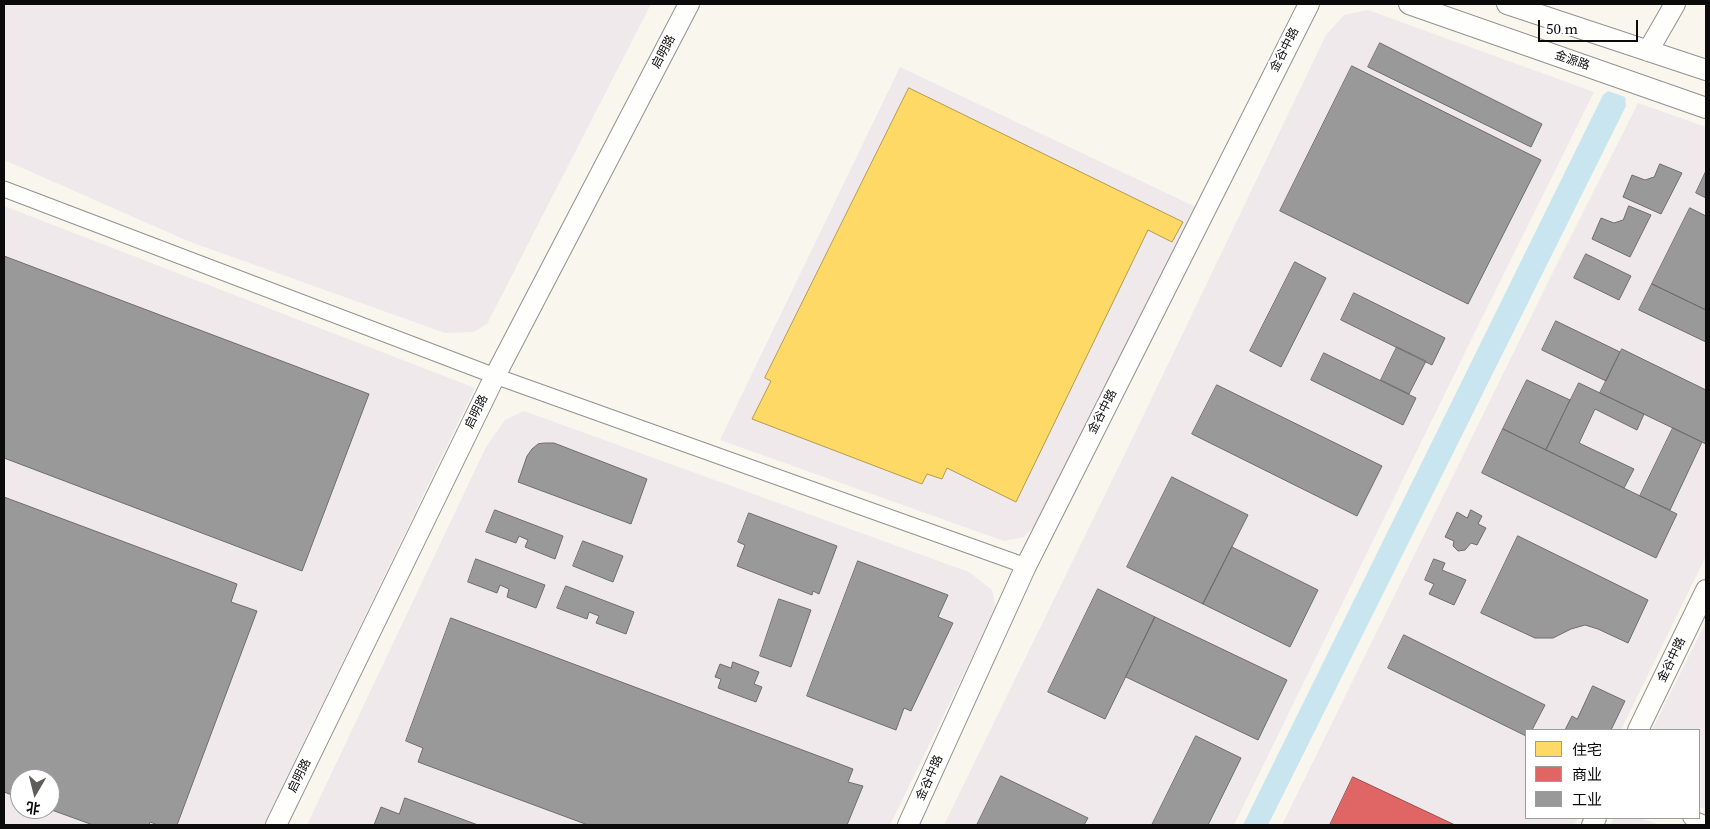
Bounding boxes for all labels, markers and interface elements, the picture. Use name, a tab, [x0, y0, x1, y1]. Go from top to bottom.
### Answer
scale bar	[1540, 10, 1640, 42]
text: 50 m	[1546, 18, 1578, 39]
street label: 金谷中路	[1268, 25, 1302, 75]
street label: 启明路	[649, 33, 679, 71]
street label: 金源路	[1553, 48, 1591, 74]
street label: 金谷中路	[1086, 387, 1120, 437]
street label: 启明路	[463, 393, 491, 431]
street label: 金谷中路	[1655, 635, 1689, 685]
legend	[1525, 729, 1700, 819]
text: 住宅	[1572, 739, 1602, 760]
street label: 金谷中路	[914, 753, 946, 803]
street label: 启明路	[286, 757, 314, 795]
text: 商业	[1572, 764, 1602, 785]
north arrow	[10, 769, 60, 819]
text: 工业	[1572, 789, 1602, 810]
text: 北	[25, 797, 41, 819]

